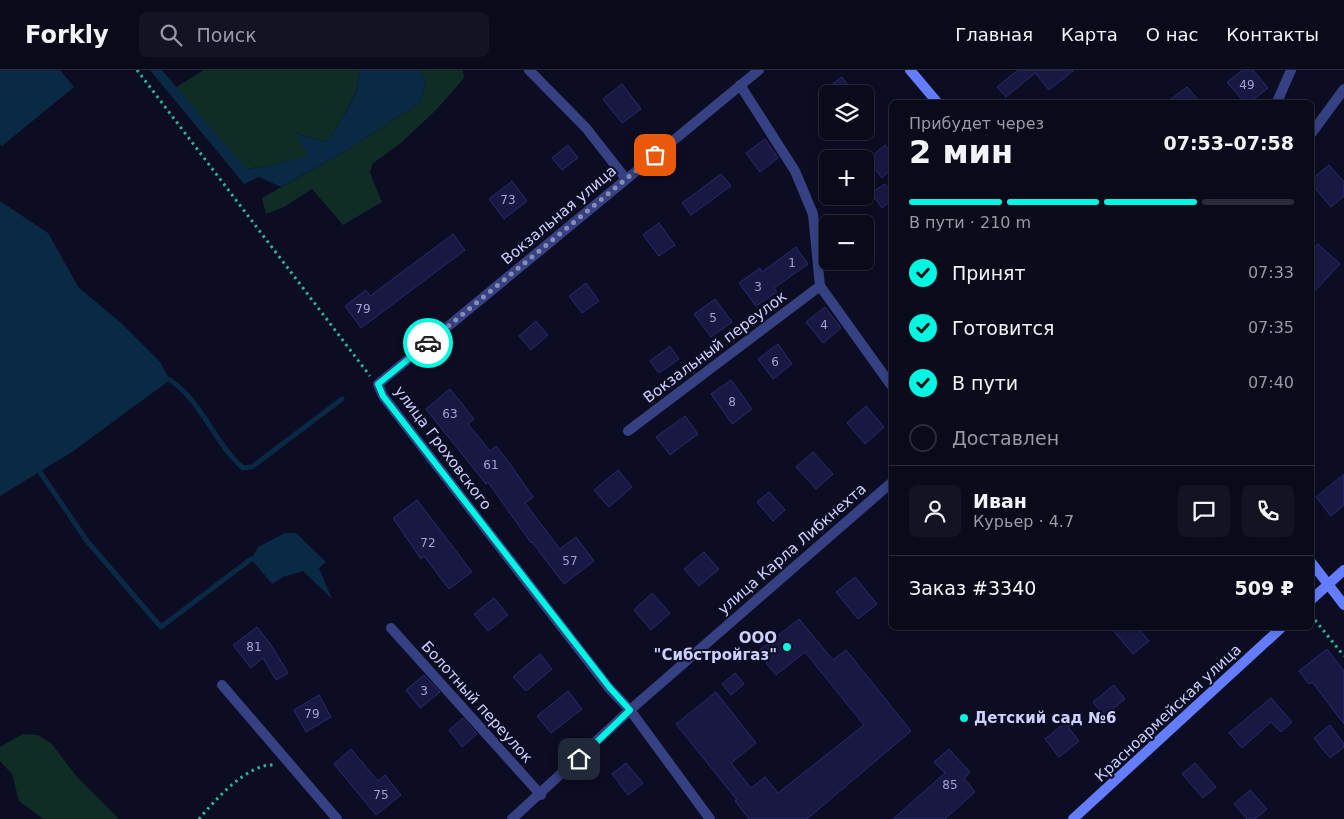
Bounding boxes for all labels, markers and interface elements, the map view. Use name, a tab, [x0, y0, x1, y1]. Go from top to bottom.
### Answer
search box	[139, 12, 489, 57]
text: Forkly	[25, 21, 109, 49]
icon: search	[157, 21, 185, 49]
text: Поиск	[197, 24, 257, 46]
text: Главная	[955, 24, 1033, 45]
text: Карта	[1061, 24, 1118, 45]
text: О нас	[1146, 24, 1198, 45]
text: Контакты	[1226, 24, 1319, 45]
house number: 49	[1239, 78, 1255, 92]
map controls	[819, 85, 874, 270]
button: layers	[819, 85, 874, 140]
text: Прибудет через	[909, 114, 1044, 133]
text: 07:53–07:58	[1164, 132, 1294, 154]
text: 2 мин	[909, 133, 1013, 171]
pin	[634, 134, 676, 176]
icon: bag	[641, 141, 669, 169]
button: +	[819, 150, 874, 205]
street label: Вокзальная улица	[498, 162, 620, 268]
house number: 73	[500, 193, 516, 207]
text: В пути · 210 m	[909, 213, 1031, 232]
button: −	[819, 215, 874, 270]
house number: 1	[788, 256, 796, 270]
icon: check	[909, 259, 937, 287]
text: Принят	[952, 262, 1026, 284]
text: 07:33	[1248, 263, 1294, 282]
house number: 3	[754, 280, 762, 294]
street label: Вокзальный переулок	[640, 287, 790, 407]
house number: 79	[355, 302, 371, 316]
house number: 5	[709, 311, 717, 325]
icon: check	[909, 314, 937, 342]
text: Готовится	[952, 317, 1054, 339]
courier	[403, 318, 453, 368]
house number: 4	[820, 318, 828, 332]
text: 07:35	[1248, 318, 1294, 337]
icon: car	[414, 329, 442, 357]
house number: 6	[771, 355, 779, 369]
icon: check	[909, 369, 937, 397]
text: В пути	[952, 372, 1018, 394]
text: 07:40	[1248, 373, 1294, 392]
street label: улица Гроховского	[390, 382, 496, 514]
house number: 8	[728, 395, 736, 409]
house number: 63	[442, 407, 458, 421]
text: Доставлен	[952, 427, 1059, 449]
house number: 61	[483, 458, 499, 472]
street label: улица Карла Либкнехта	[714, 480, 870, 618]
button: person	[909, 485, 961, 537]
button: chat	[1178, 485, 1230, 537]
button: phone	[1242, 485, 1294, 537]
text: Иван	[973, 490, 1027, 512]
text: Курьер · 4.7	[973, 512, 1074, 531]
house number: 72	[420, 536, 436, 550]
house number: 57	[562, 554, 578, 568]
text: Заказ #3340	[909, 577, 1036, 599]
text: 509 ₽	[1235, 577, 1294, 599]
place label: ООО "Сибстройгаз"	[654, 629, 777, 664]
street label: Болотный переулок	[418, 637, 536, 767]
house number: 81	[246, 640, 262, 654]
street label: Красноармейская улица	[1091, 640, 1245, 786]
marker: ООО "Сибстройгаз"	[781, 641, 793, 653]
house number: 3	[420, 684, 428, 698]
house number: 79	[304, 707, 320, 721]
place label: Детский сад №6	[974, 709, 1116, 727]
marker: Детский сад №6	[958, 712, 970, 724]
pin	[558, 738, 600, 780]
icon: home	[565, 745, 593, 773]
house number: 85	[942, 778, 958, 792]
house number: 75	[373, 788, 389, 802]

